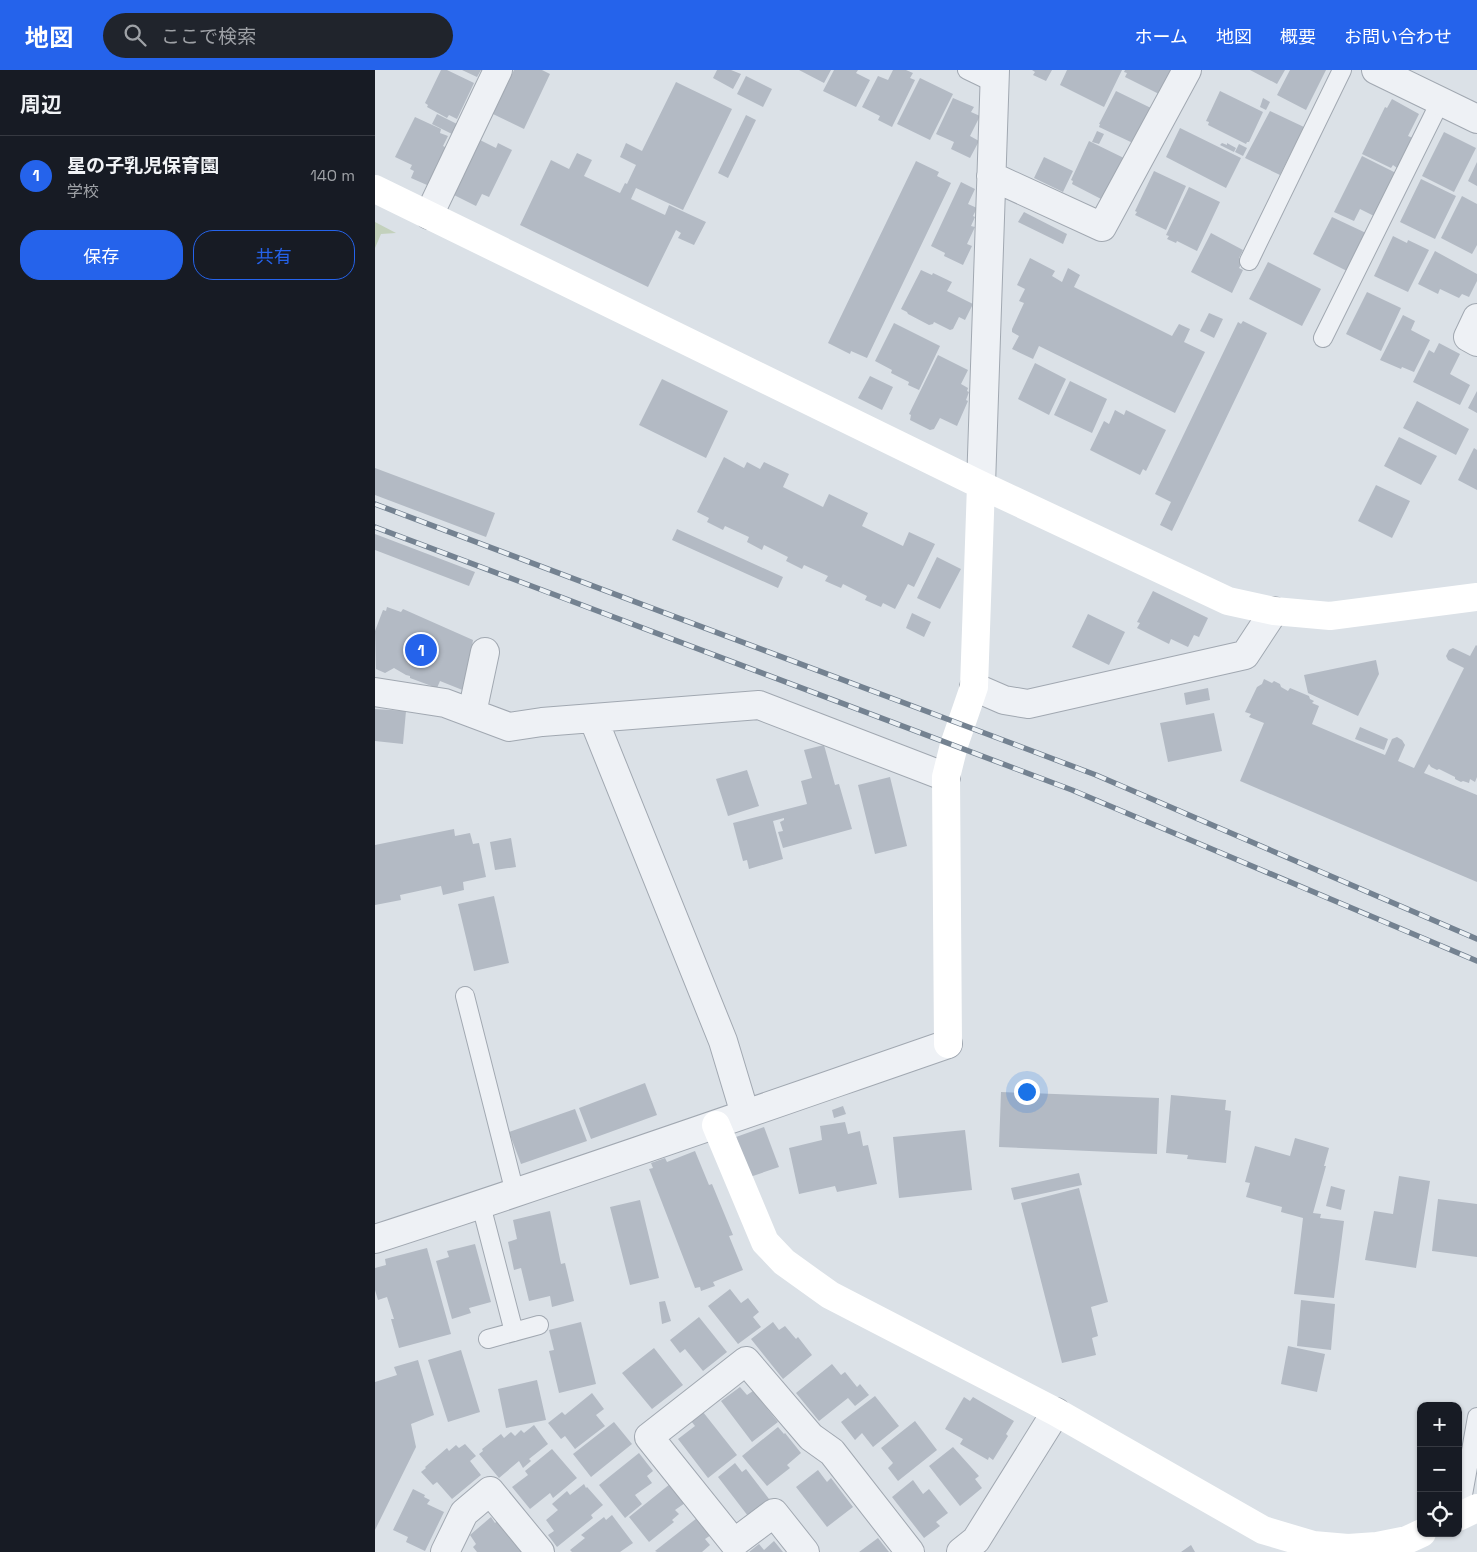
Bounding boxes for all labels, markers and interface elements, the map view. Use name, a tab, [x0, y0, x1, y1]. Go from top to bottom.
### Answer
search box	[103, 13, 453, 58]
icon: search	[121, 21, 149, 49]
text: 地図	[25, 22, 73, 53]
text: ここで検索	[161, 24, 256, 49]
text: ホーム	[1135, 25, 1188, 48]
text: 地図	[1216, 25, 1252, 48]
text: 概要	[1280, 25, 1316, 48]
text: お問い合わせ	[1344, 25, 1452, 48]
text: 周辺	[20, 91, 62, 118]
text: 星の子乳児保育園	[67, 153, 219, 178]
text: 1	[32, 165, 40, 186]
text: 140 m	[310, 165, 355, 186]
text: 学校	[67, 181, 99, 202]
button: 保存	[20, 230, 183, 280]
button: 共有	[193, 230, 355, 280]
pin: 1	[405, 631, 437, 669]
your location	[1014, 1079, 1040, 1105]
map controls	[1417, 1402, 1462, 1537]
button: +	[1417, 1402, 1462, 1447]
button: −	[1417, 1447, 1462, 1492]
button: locate	[1417, 1492, 1462, 1537]

